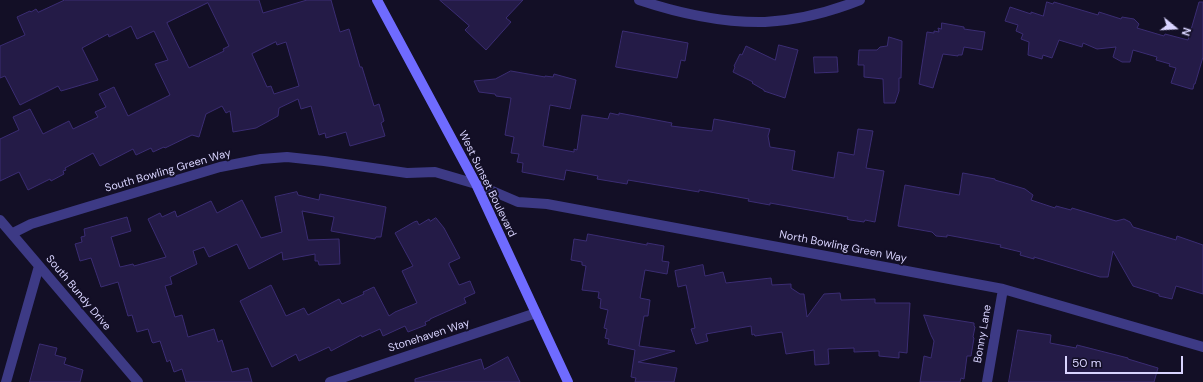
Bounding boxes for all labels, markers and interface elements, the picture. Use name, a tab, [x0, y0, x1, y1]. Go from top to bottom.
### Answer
north arrow	[1155, 8, 1195, 48]
text: N	[1179, 26, 1194, 38]
street label: West Sunset Boulevard	[455, 129, 519, 239]
street label: South Bowling Green Way	[103, 147, 233, 195]
street label: North Bowling Green Way	[778, 228, 908, 266]
street label: South Bundy Drive	[43, 253, 113, 333]
street label: Bonny Lane	[971, 304, 995, 364]
street label: Stonehaven Way	[387, 317, 471, 355]
scale bar	[1067, 348, 1185, 374]
text: 50 m	[1072, 355, 1101, 371]

